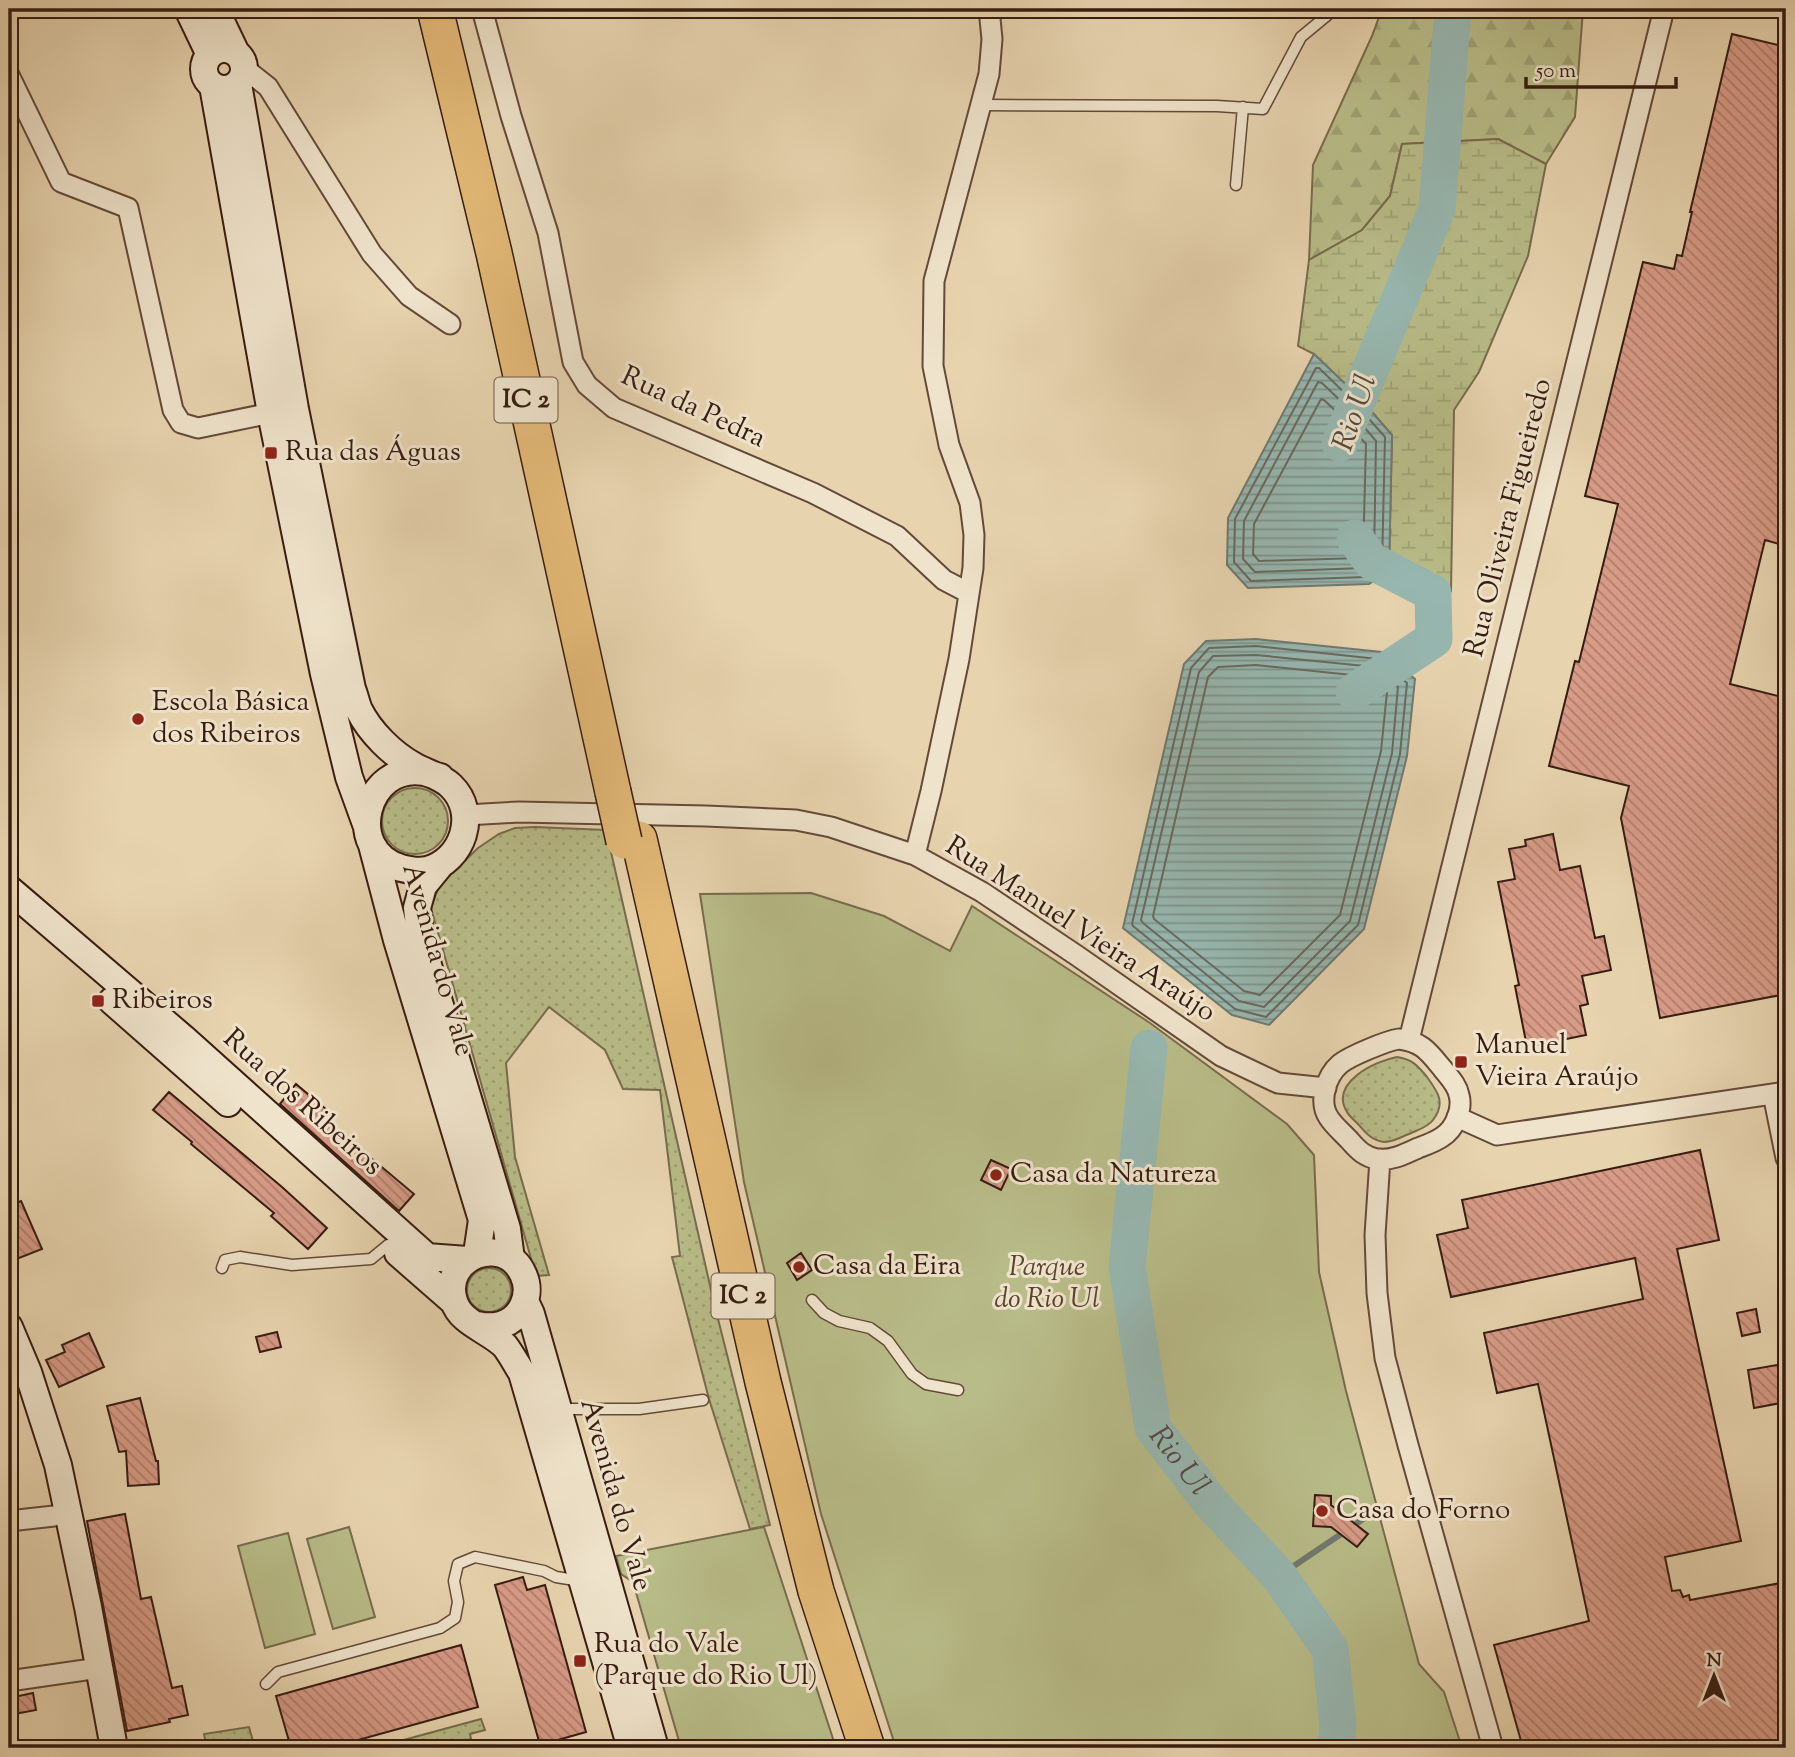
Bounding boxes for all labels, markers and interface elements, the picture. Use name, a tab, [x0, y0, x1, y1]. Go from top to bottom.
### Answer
scale bar	[1526, 46, 1676, 90]
text: 50 m	[1535, 57, 1576, 87]
street label: Rua da Pedra	[614, 357, 772, 459]
water label: Rio Ul	[1323, 369, 1389, 457]
street label: Rua Oliveira Figueiredo	[1455, 374, 1563, 662]
road number: IC 2	[494, 378, 558, 422]
place label: Rua das Águas	[285, 433, 461, 473]
marker: Rua das Águas	[263, 445, 279, 461]
place label: Escola Básica dos Ribeiros	[152, 683, 309, 755]
marker: Escola Básica dos Ribeiros	[130, 711, 146, 727]
street label: Rua Manuel Vieira Araújo	[937, 827, 1223, 1033]
street label: Avenida do Vale	[390, 859, 484, 1061]
place label: Ribeiros	[112, 981, 213, 1021]
marker: Ribeiros	[90, 993, 106, 1009]
street label: Rua dos Ribeiros	[213, 1020, 391, 1186]
place label: Manuel Vieira Araújo	[1475, 1026, 1639, 1098]
marker: Manuel Vieira Araújo	[1453, 1054, 1469, 1070]
place label: Casa da Natureza	[1010, 1155, 1217, 1195]
marker: Casa da Natureza	[988, 1167, 1004, 1183]
place label: Casa da Eira	[813, 1247, 961, 1287]
park label: Parque do Rio Ul	[995, 1248, 1099, 1320]
marker: Casa da Eira	[791, 1259, 807, 1275]
road number: IC 2	[712, 1274, 774, 1318]
street label: Avenida do Vale	[568, 1394, 662, 1596]
water label: Rio Ul	[1138, 1417, 1219, 1505]
place label: Casa do Forno	[1336, 1491, 1510, 1531]
marker: Casa do Forno	[1314, 1503, 1330, 1519]
place label: Rua do Vale (Parque do Rio Ul)	[594, 1625, 818, 1697]
north arrow	[1680, 1642, 1750, 1712]
text: N	[1706, 1648, 1722, 1675]
marker: Rua do Vale (Parque do Rio Ul)	[572, 1653, 588, 1669]

